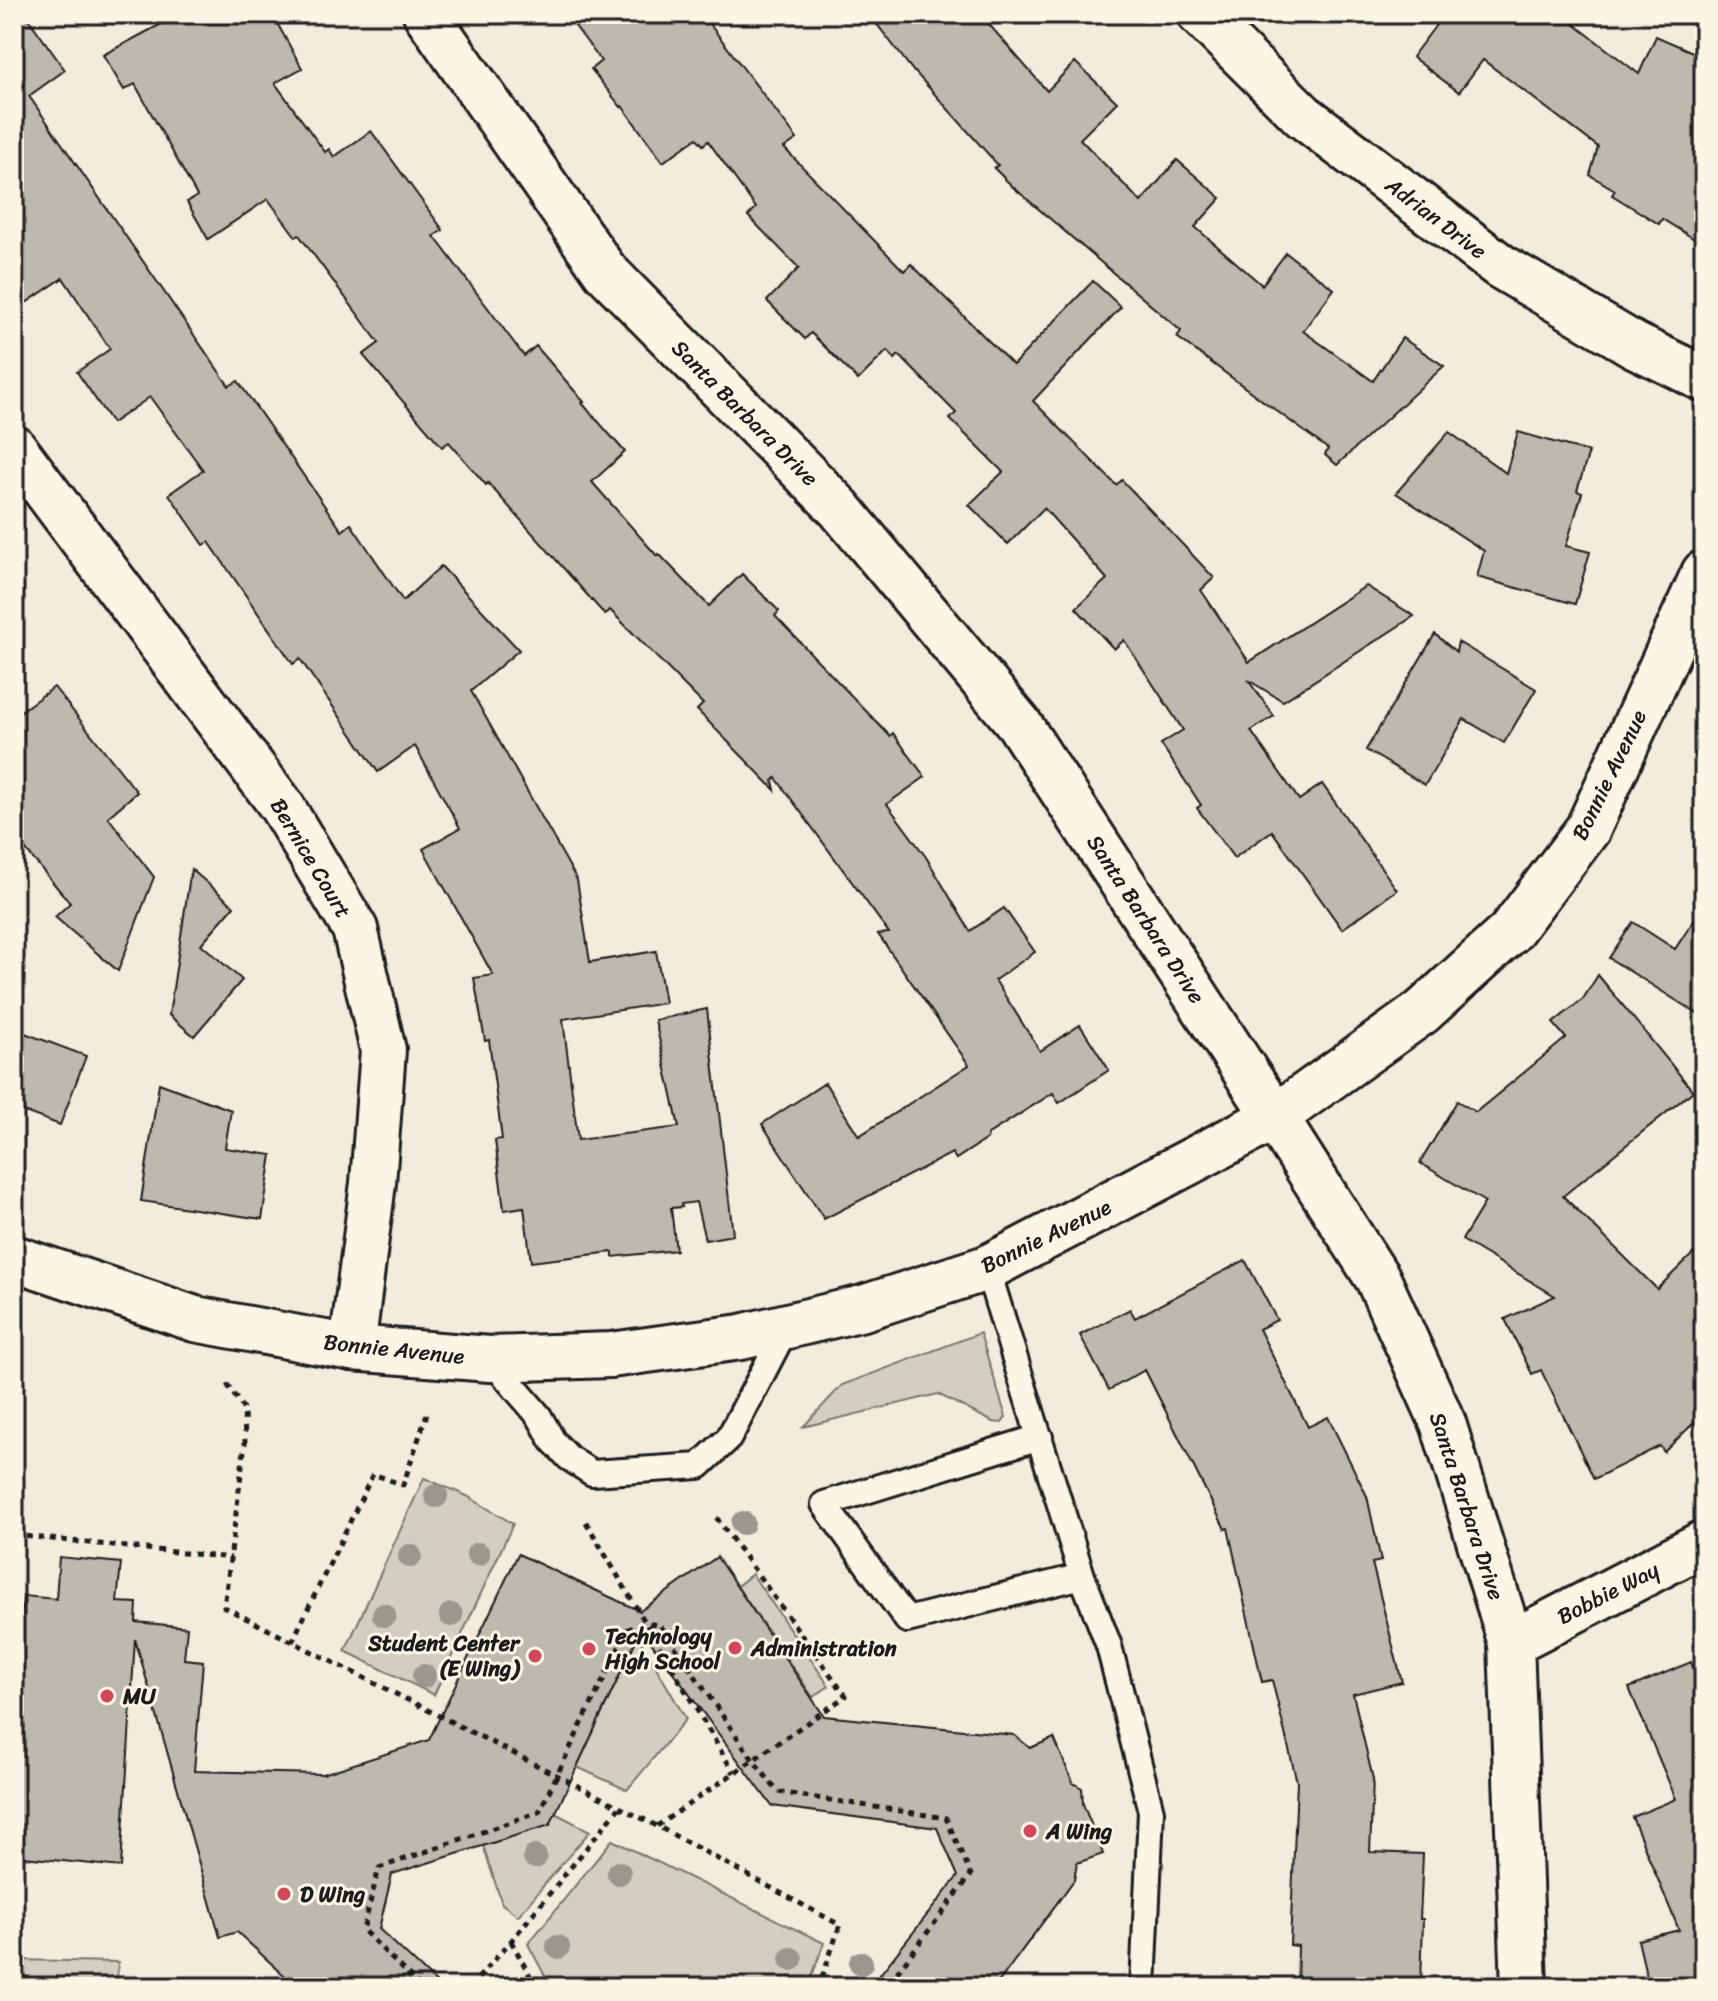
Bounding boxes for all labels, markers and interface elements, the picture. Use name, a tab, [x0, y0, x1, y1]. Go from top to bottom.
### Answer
street label: Adrian Drive	[1376, 166, 1496, 270]
street label: Santa Barbara Drive	[662, 330, 828, 496]
street label: Bonnie Avenue	[1560, 703, 1658, 847]
street label: Bernice Court	[260, 790, 363, 926]
street label: Santa Barbara Drive	[1076, 826, 1216, 1012]
street label: Bonnie Avenue	[974, 1187, 1118, 1285]
street label: Bonnie Avenue	[322, 1322, 467, 1376]
street label: Santa Barbara Drive	[1418, 1407, 1516, 1605]
street label: Bobbie Way	[1550, 1550, 1667, 1635]
place label: Technology High School	[604, 1617, 722, 1681]
place label: Student Center (E Wing)	[367, 1624, 521, 1688]
place label: Administration	[750, 1629, 897, 1668]
marker: Administration	[726, 1639, 744, 1657]
marker: Technology High School	[580, 1640, 598, 1658]
marker: Student Center (E Wing)	[526, 1647, 544, 1665]
place label: MU	[122, 1677, 157, 1716]
marker: MU	[98, 1687, 116, 1705]
place label: A Wing	[1045, 1812, 1112, 1851]
marker: A Wing	[1021, 1822, 1039, 1840]
place label: D Wing	[300, 1875, 365, 1914]
marker: D Wing	[275, 1885, 293, 1903]

